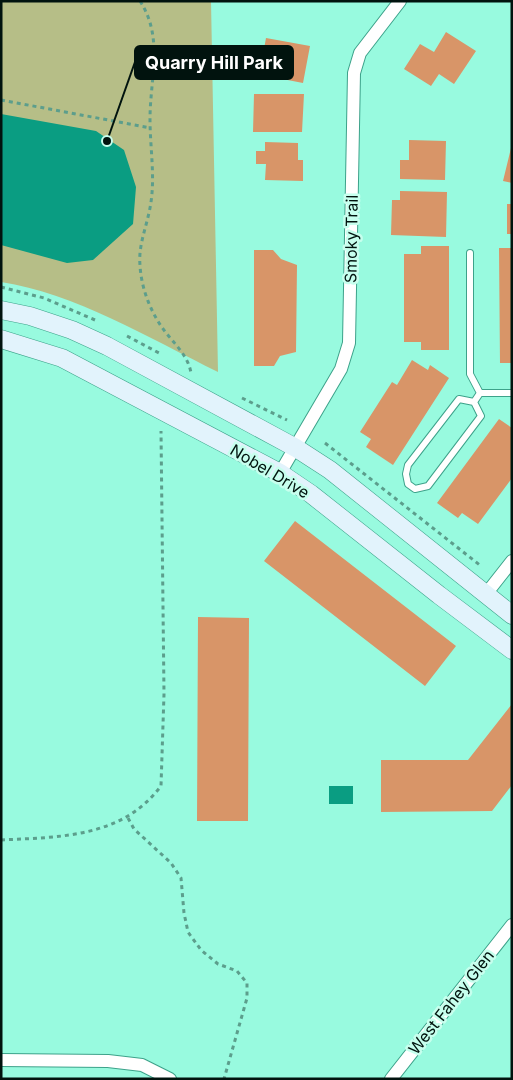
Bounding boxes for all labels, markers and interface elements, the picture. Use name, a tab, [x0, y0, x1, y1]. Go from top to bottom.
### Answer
callout: Quarry Hill Park	[135, 46, 293, 79]
text: Quarry Hill Park	[145, 52, 284, 73]
street label: Smoky Trail	[340, 195, 362, 283]
street label: Nobel Drive	[227, 440, 313, 502]
street label: West Fahey Glen	[404, 946, 498, 1058]

